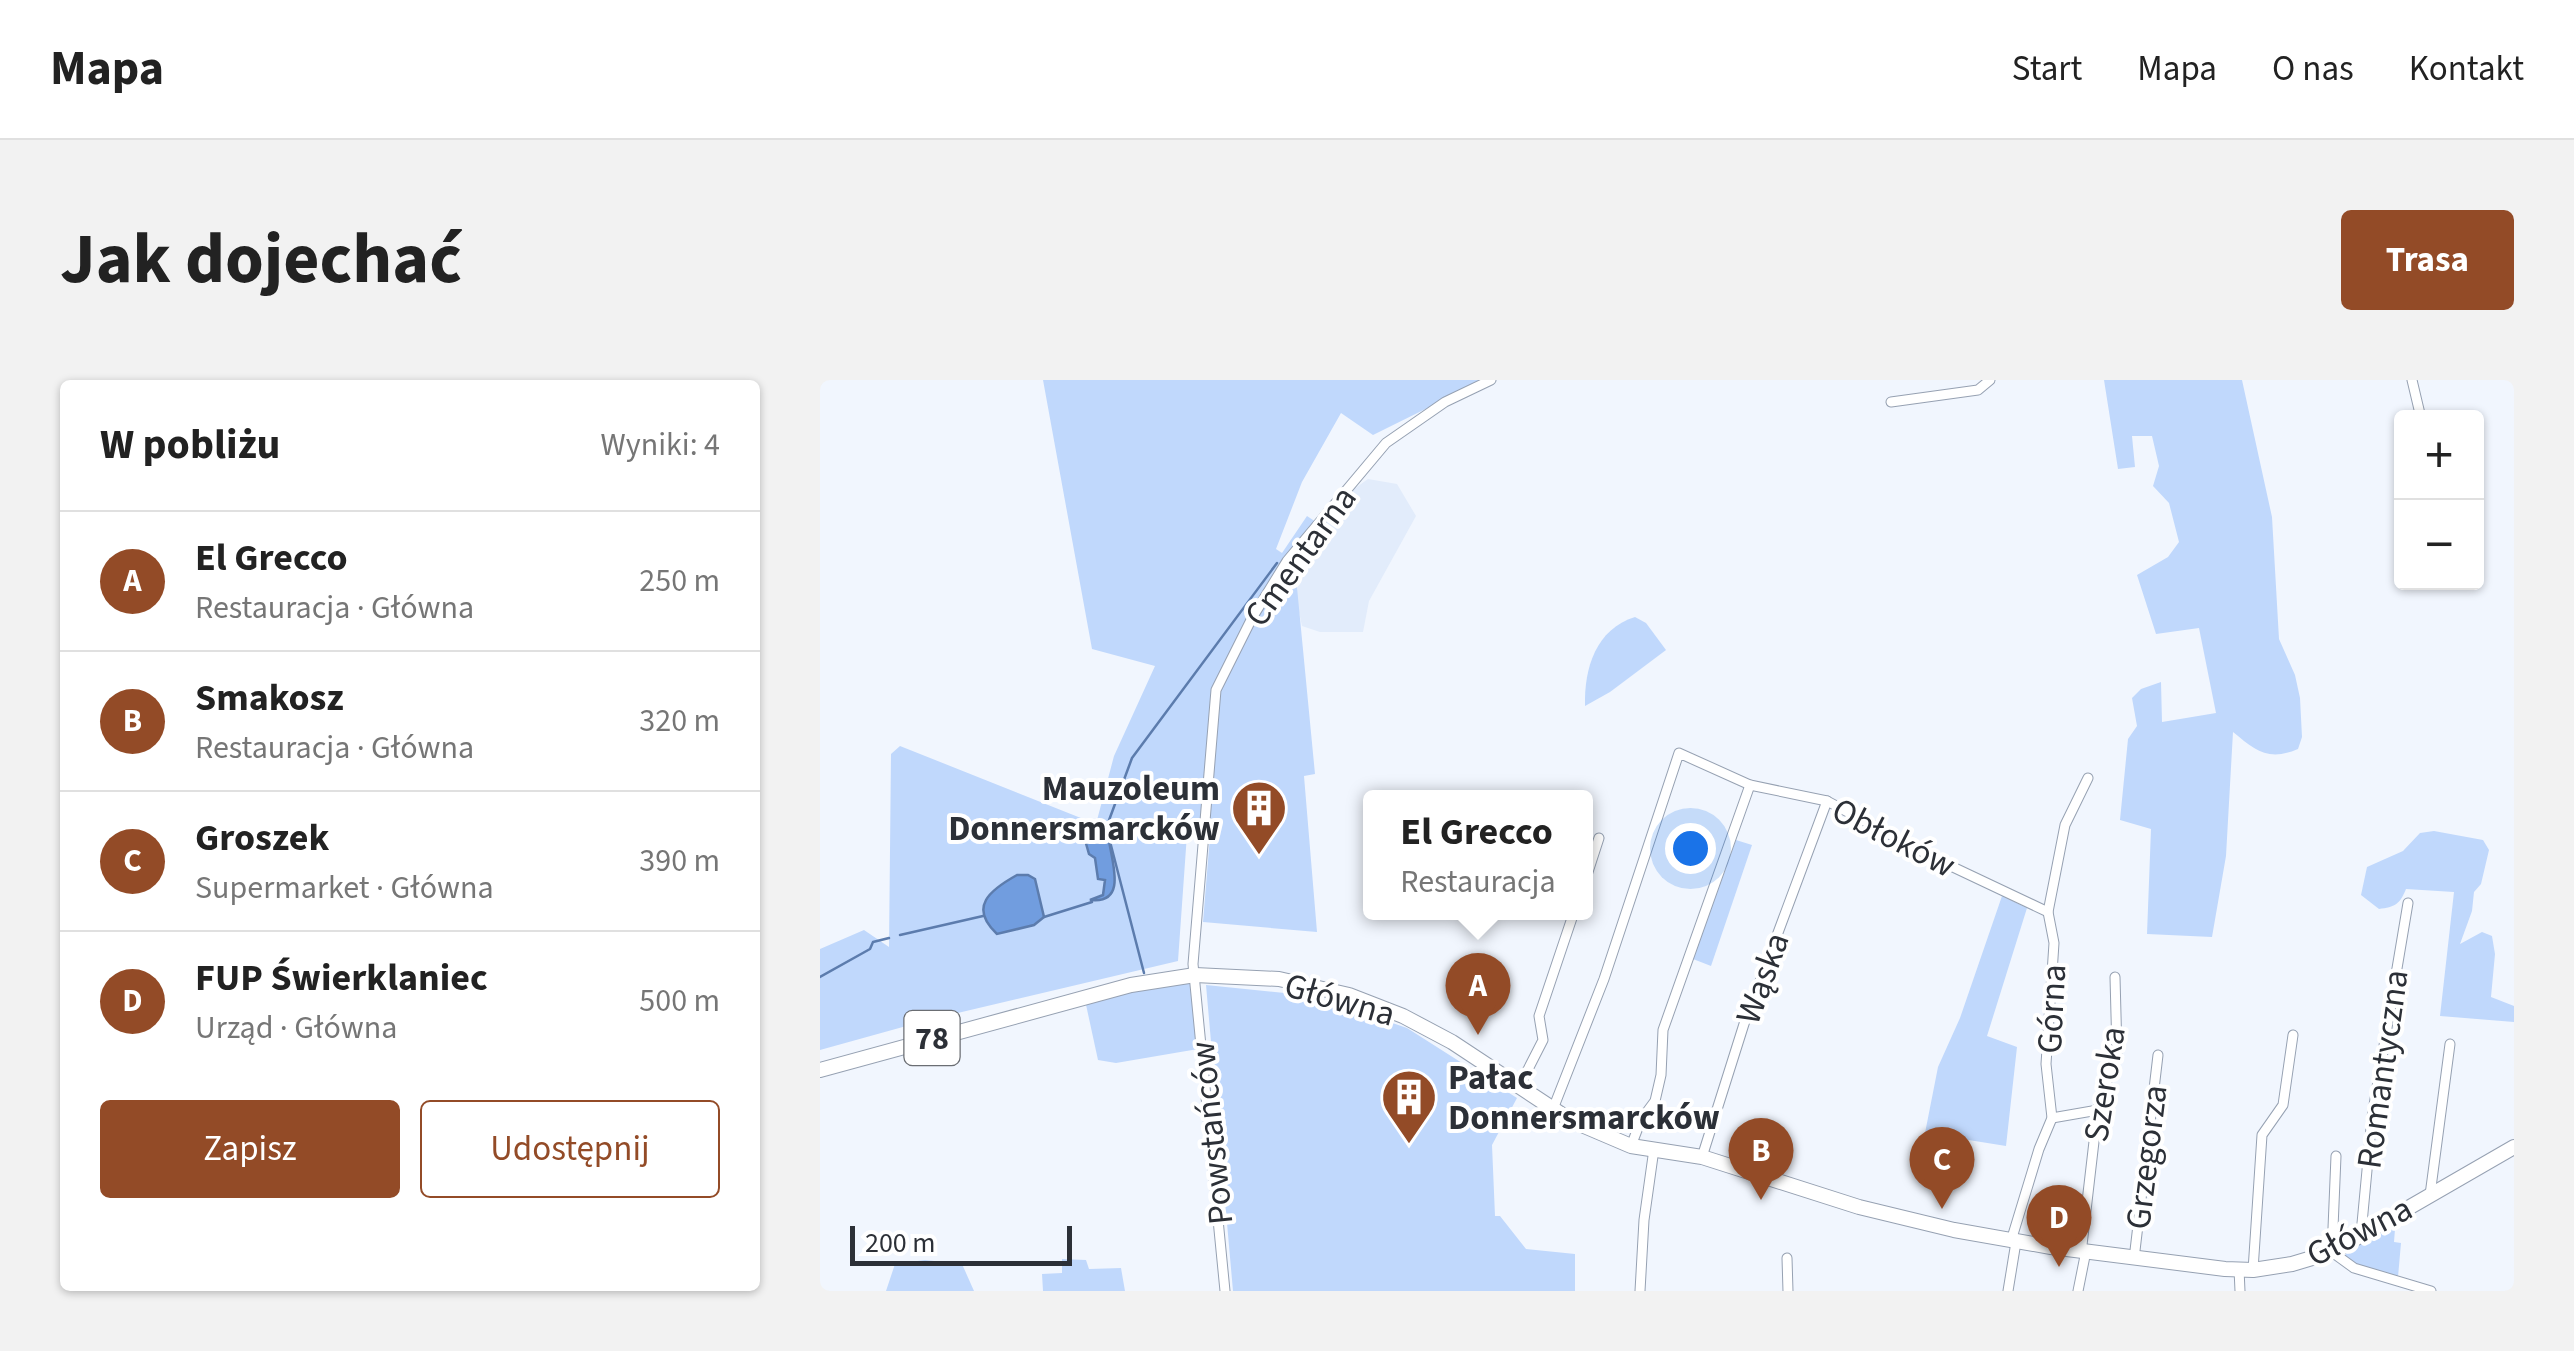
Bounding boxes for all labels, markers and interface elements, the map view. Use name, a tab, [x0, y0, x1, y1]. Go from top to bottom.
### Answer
text: Mapa	[50, 35, 164, 103]
text: Start	[2012, 44, 2082, 94]
text: Mapa	[2137, 44, 2217, 94]
text: O nas	[2272, 44, 2354, 94]
text: Kontakt	[2409, 44, 2524, 94]
text: Jak dojechać	[60, 210, 462, 310]
button: Trasa	[2341, 210, 2514, 310]
map controls	[2394, 410, 2484, 590]
button: +	[2394, 410, 2484, 500]
text: W pobliżu	[100, 415, 280, 475]
text: Wyniki: 4	[601, 422, 720, 468]
street label: Cmentarna	[1233, 476, 1369, 637]
button: −	[2394, 500, 2484, 590]
text: El Grecco	[195, 531, 348, 585]
text: A	[123, 558, 142, 604]
text: 250 m	[639, 558, 720, 604]
text: Restauracja · Główna	[195, 585, 474, 631]
text: Smakosz	[195, 671, 344, 725]
text: B	[123, 698, 142, 744]
text: 320 m	[639, 698, 720, 744]
text: Restauracja · Główna	[195, 725, 474, 771]
place label: Mauzoleum Donnersmarcków	[948, 764, 1220, 854]
building icon: Mauzoleum Donnersmarcków	[1229, 778, 1289, 857]
street label: Obłoków	[1823, 785, 1964, 890]
popup	[1363, 790, 1593, 920]
text: El Grecco	[1400, 805, 1553, 859]
text: Groszek	[195, 811, 329, 865]
your location	[1665, 823, 1716, 874]
text: C	[123, 838, 142, 884]
text: 390 m	[639, 838, 720, 884]
text: Restauracja	[1400, 859, 1556, 905]
text: Supermarket · Główna	[195, 865, 494, 911]
street label: Wąska	[1723, 926, 1802, 1031]
text: FUP Świerklaniec	[195, 951, 488, 1005]
pin: A	[1446, 952, 1510, 1035]
street label: Główna	[1279, 960, 1401, 1040]
street label: Górna	[2025, 963, 2079, 1055]
street label: Romantyczna	[2344, 967, 2422, 1172]
text: D	[122, 978, 143, 1024]
text: 500 m	[639, 978, 720, 1024]
text: Urząd · Główna	[195, 1005, 397, 1051]
road number: 78	[904, 1011, 960, 1065]
street label: Szeroka	[2071, 1023, 2139, 1145]
street label: Powstańców	[1178, 1039, 1246, 1227]
place label: Pałac Donnersmarcków	[1448, 1053, 1720, 1143]
building icon: Pałac Donnersmarcków	[1379, 1067, 1439, 1146]
street label: Grzegorza	[2113, 1082, 2181, 1232]
button: Zapisz	[100, 1100, 400, 1198]
button: Udostępnij	[420, 1100, 720, 1198]
pin: B	[1728, 1118, 1794, 1200]
pin: C	[1910, 1126, 1974, 1209]
pin: D	[2026, 1184, 2092, 1267]
street label: Główna	[2298, 1184, 2421, 1280]
scale bar	[850, 1221, 1072, 1266]
text: 200 m	[865, 1223, 936, 1263]

